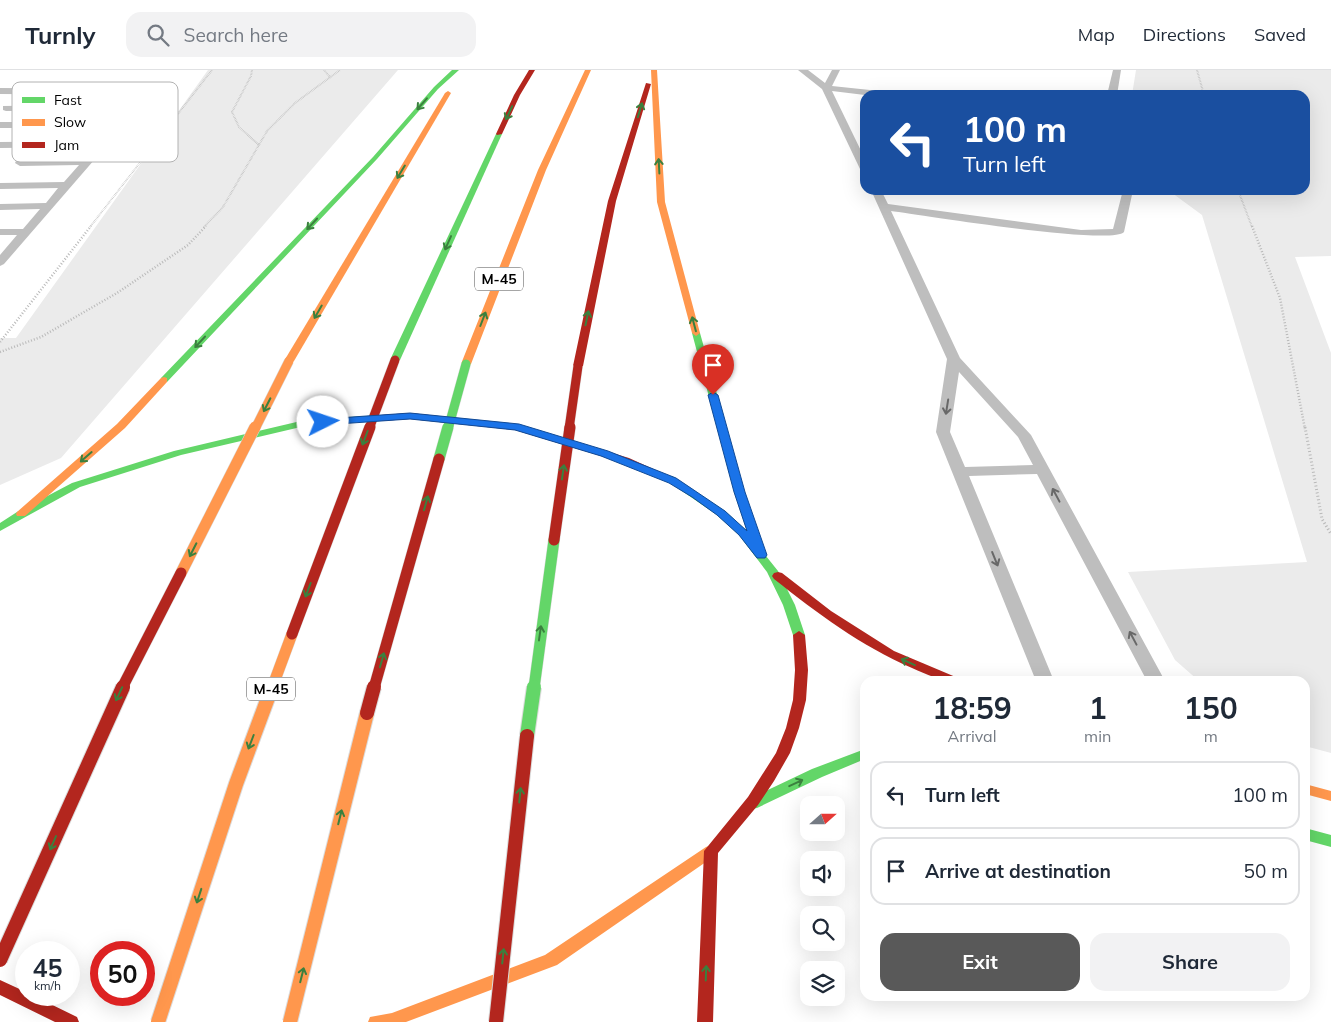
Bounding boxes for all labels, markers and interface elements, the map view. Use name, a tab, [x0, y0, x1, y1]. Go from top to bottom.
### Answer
search box	[126, 12, 476, 57]
text: Turnly	[25, 20, 96, 50]
icon: search	[144, 21, 172, 49]
text: Search here	[184, 23, 288, 47]
text: Map	[1078, 23, 1115, 46]
text: Directions	[1143, 23, 1226, 46]
text: Saved	[1254, 23, 1306, 46]
legend	[12, 82, 178, 162]
text: Fast	[54, 91, 82, 109]
one-way arrow	[416, 97, 427, 110]
one-way arrow	[635, 102, 645, 118]
one-way arrow	[504, 105, 513, 120]
text: 100 m	[963, 107, 1067, 151]
icon: left	[880, 110, 945, 175]
text: Slow	[54, 113, 86, 131]
text: Jam	[54, 136, 79, 154]
text: Turn left	[963, 150, 1046, 178]
one-way arrow	[654, 158, 663, 174]
one-way arrow	[395, 165, 405, 179]
one-way arrow	[306, 218, 318, 231]
one-way arrow	[443, 235, 453, 250]
road number: M-45	[475, 268, 523, 290]
one-way arrow	[313, 304, 323, 319]
one-way arrow	[583, 311, 593, 327]
one-way arrow	[479, 312, 489, 327]
one-way arrow	[688, 316, 698, 332]
one-way arrow	[194, 336, 206, 349]
pin	[692, 344, 734, 395]
icon: arrive	[699, 351, 727, 379]
position arrow	[296, 395, 348, 447]
one-way arrow	[262, 397, 271, 412]
one-way arrow	[941, 399, 951, 415]
one-way arrow	[360, 430, 370, 445]
one-way arrow	[79, 451, 92, 463]
one-way arrow	[558, 465, 568, 481]
one-way arrow	[1051, 488, 1061, 503]
one-way arrow	[422, 496, 432, 512]
one-way arrow	[188, 542, 198, 557]
one-way arrow	[991, 551, 1001, 566]
one-way arrow	[303, 582, 312, 597]
one-way arrow	[536, 626, 546, 642]
one-way arrow	[1128, 631, 1138, 646]
one-way arrow	[378, 652, 387, 668]
one-way arrow	[901, 657, 916, 667]
road number: M-45	[247, 678, 295, 700]
one-way arrow	[114, 687, 124, 702]
text: 18:59	[932, 689, 1012, 727]
text: 1	[1089, 689, 1107, 727]
text: 150	[1184, 689, 1238, 727]
text: Arrival	[948, 726, 997, 746]
text: min	[1084, 726, 1111, 746]
text: m	[1204, 726, 1218, 746]
one-way arrow	[246, 734, 255, 750]
one-way arrow	[789, 778, 804, 788]
icon: left	[882, 781, 910, 809]
text: Turn left	[925, 783, 1000, 807]
text: 100 m	[1232, 783, 1288, 807]
one-way arrow	[515, 787, 525, 803]
north arrow	[800, 796, 845, 841]
map controls	[800, 796, 845, 1006]
one-way arrow	[336, 809, 345, 825]
one-way arrow	[47, 835, 57, 850]
button: sound	[800, 851, 845, 896]
icon: arrive	[882, 857, 910, 885]
text: Arrive at destination	[925, 859, 1111, 883]
text: 50 m	[1244, 859, 1288, 883]
one-way arrow	[194, 888, 203, 903]
button: search	[800, 906, 845, 951]
button: Exit	[880, 933, 1080, 991]
button: Share	[1090, 933, 1290, 991]
speed limit sign: 50	[90, 941, 155, 1006]
one-way arrow	[498, 948, 508, 964]
text: 45	[32, 952, 63, 983]
button: layers	[800, 961, 845, 1006]
one-way arrow	[702, 966, 711, 982]
one-way arrow	[298, 967, 307, 983]
text: km/h	[34, 978, 61, 993]

